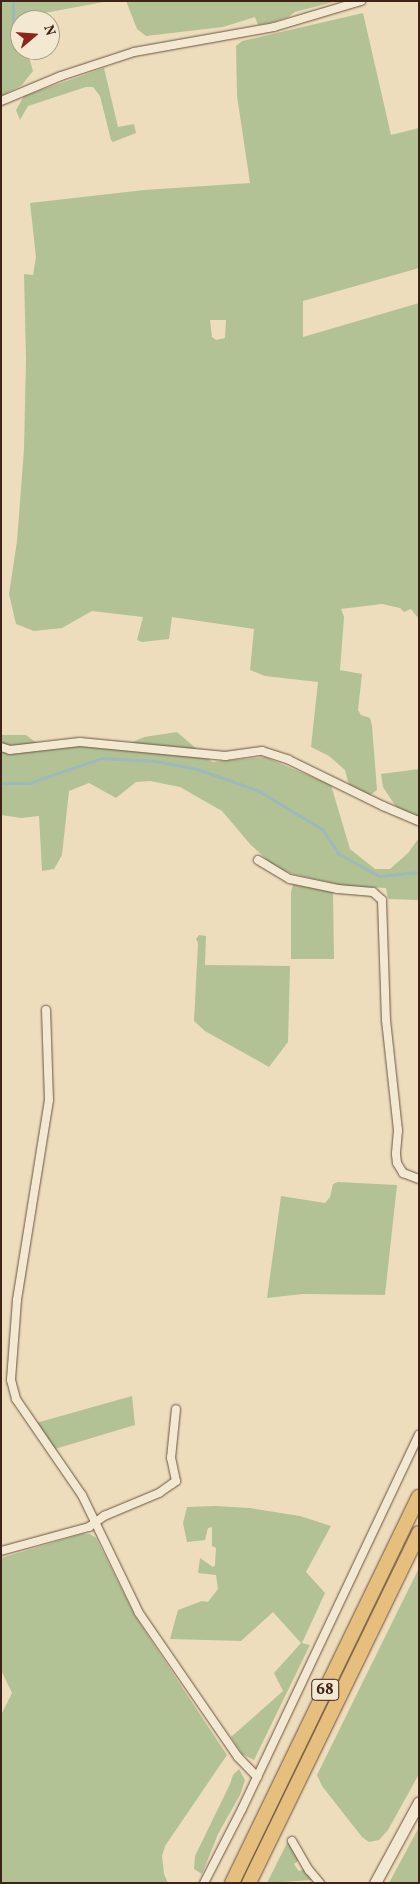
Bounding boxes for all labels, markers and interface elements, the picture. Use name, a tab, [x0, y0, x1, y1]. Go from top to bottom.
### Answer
north arrow	[10, 10, 60, 60]
text: N	[38, 23, 59, 38]
road number: 68	[310, 1676, 340, 1704]

